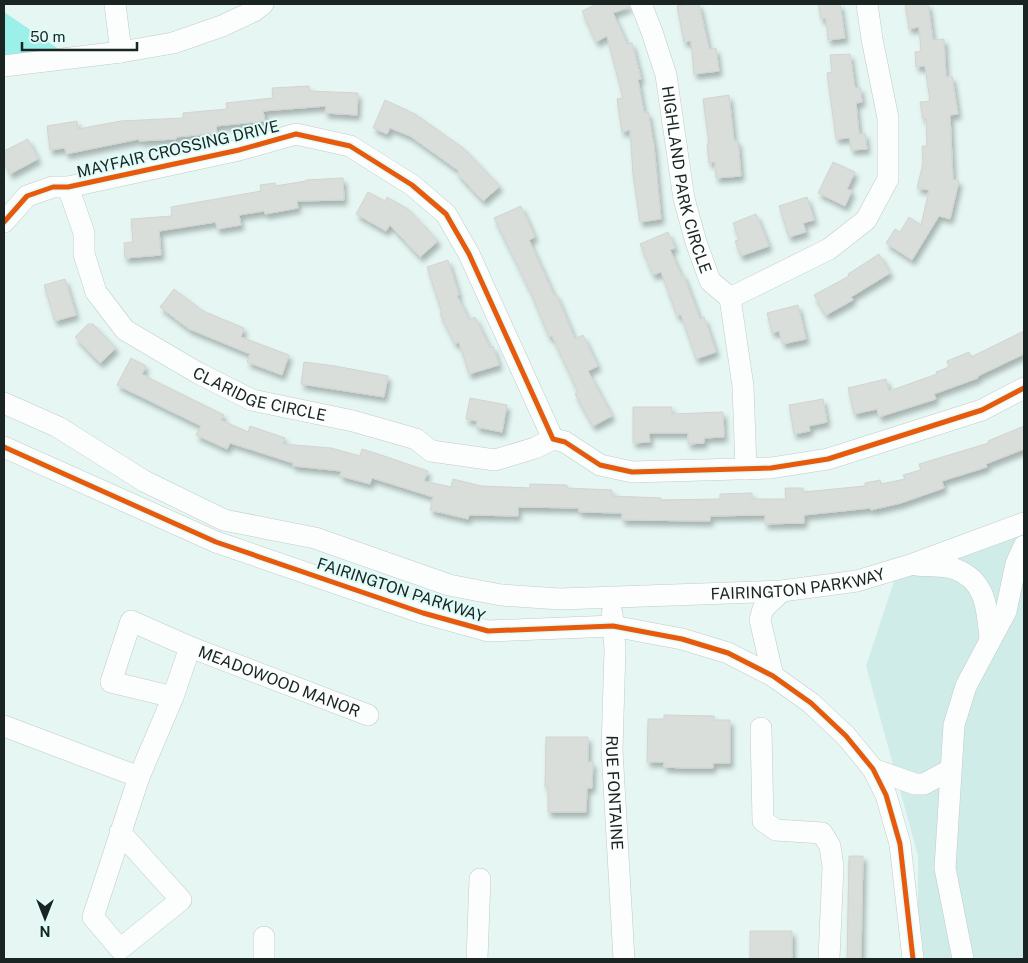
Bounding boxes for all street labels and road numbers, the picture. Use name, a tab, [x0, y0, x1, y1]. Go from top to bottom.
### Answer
street label: HIGHLAND PARK CIRCLE	[658, 84, 716, 276]
street label: MAYFAIR CROSSING DRIVE	[75, 116, 281, 182]
street label: CLARIDGE CIRCLE	[190, 363, 328, 425]
street label: FAIRINGTON PARKWAY	[314, 554, 488, 626]
street label: FAIRINGTON PARKWAY	[710, 564, 887, 603]
street label: MEADOWOOD MANOR	[196, 642, 363, 721]
street label: RUE FONTAINE	[602, 735, 627, 851]

